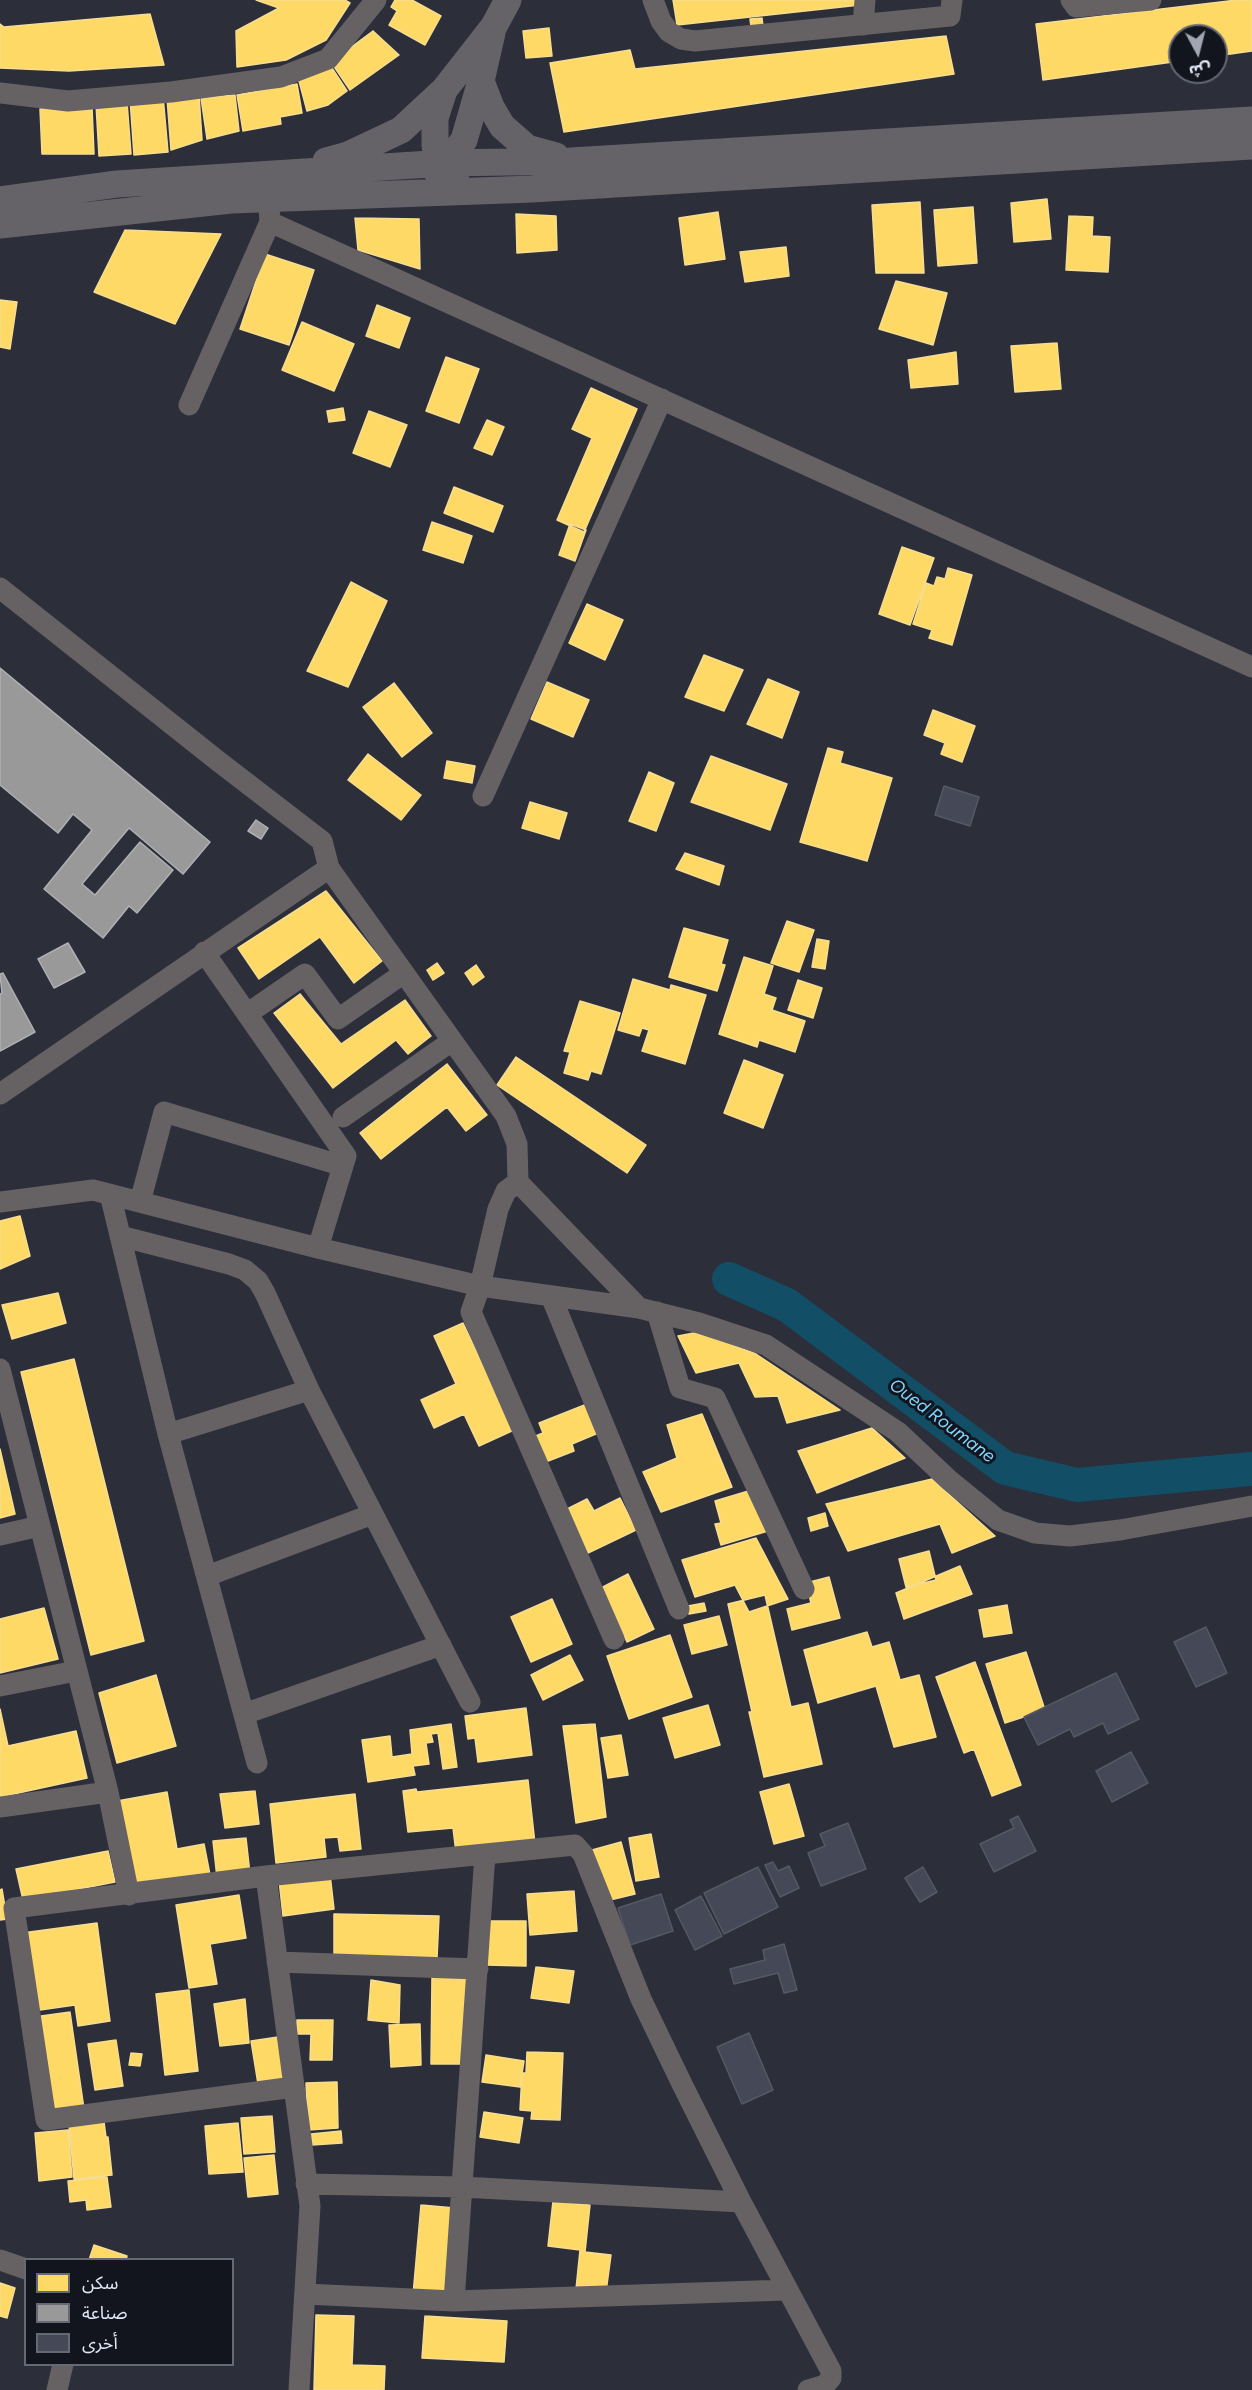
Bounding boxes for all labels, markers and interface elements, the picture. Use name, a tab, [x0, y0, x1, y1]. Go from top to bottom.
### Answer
north arrow	[1168, 24, 1228, 84]
text: ش	[1188, 60, 1212, 81]
water label: Oued Roumane	[885, 1374, 999, 1468]
legend	[24, 2258, 234, 2366]
text: سكن	[82, 2272, 118, 2294]
text: صناعة	[82, 2302, 127, 2324]
text: أخرى	[82, 2332, 118, 2354]

